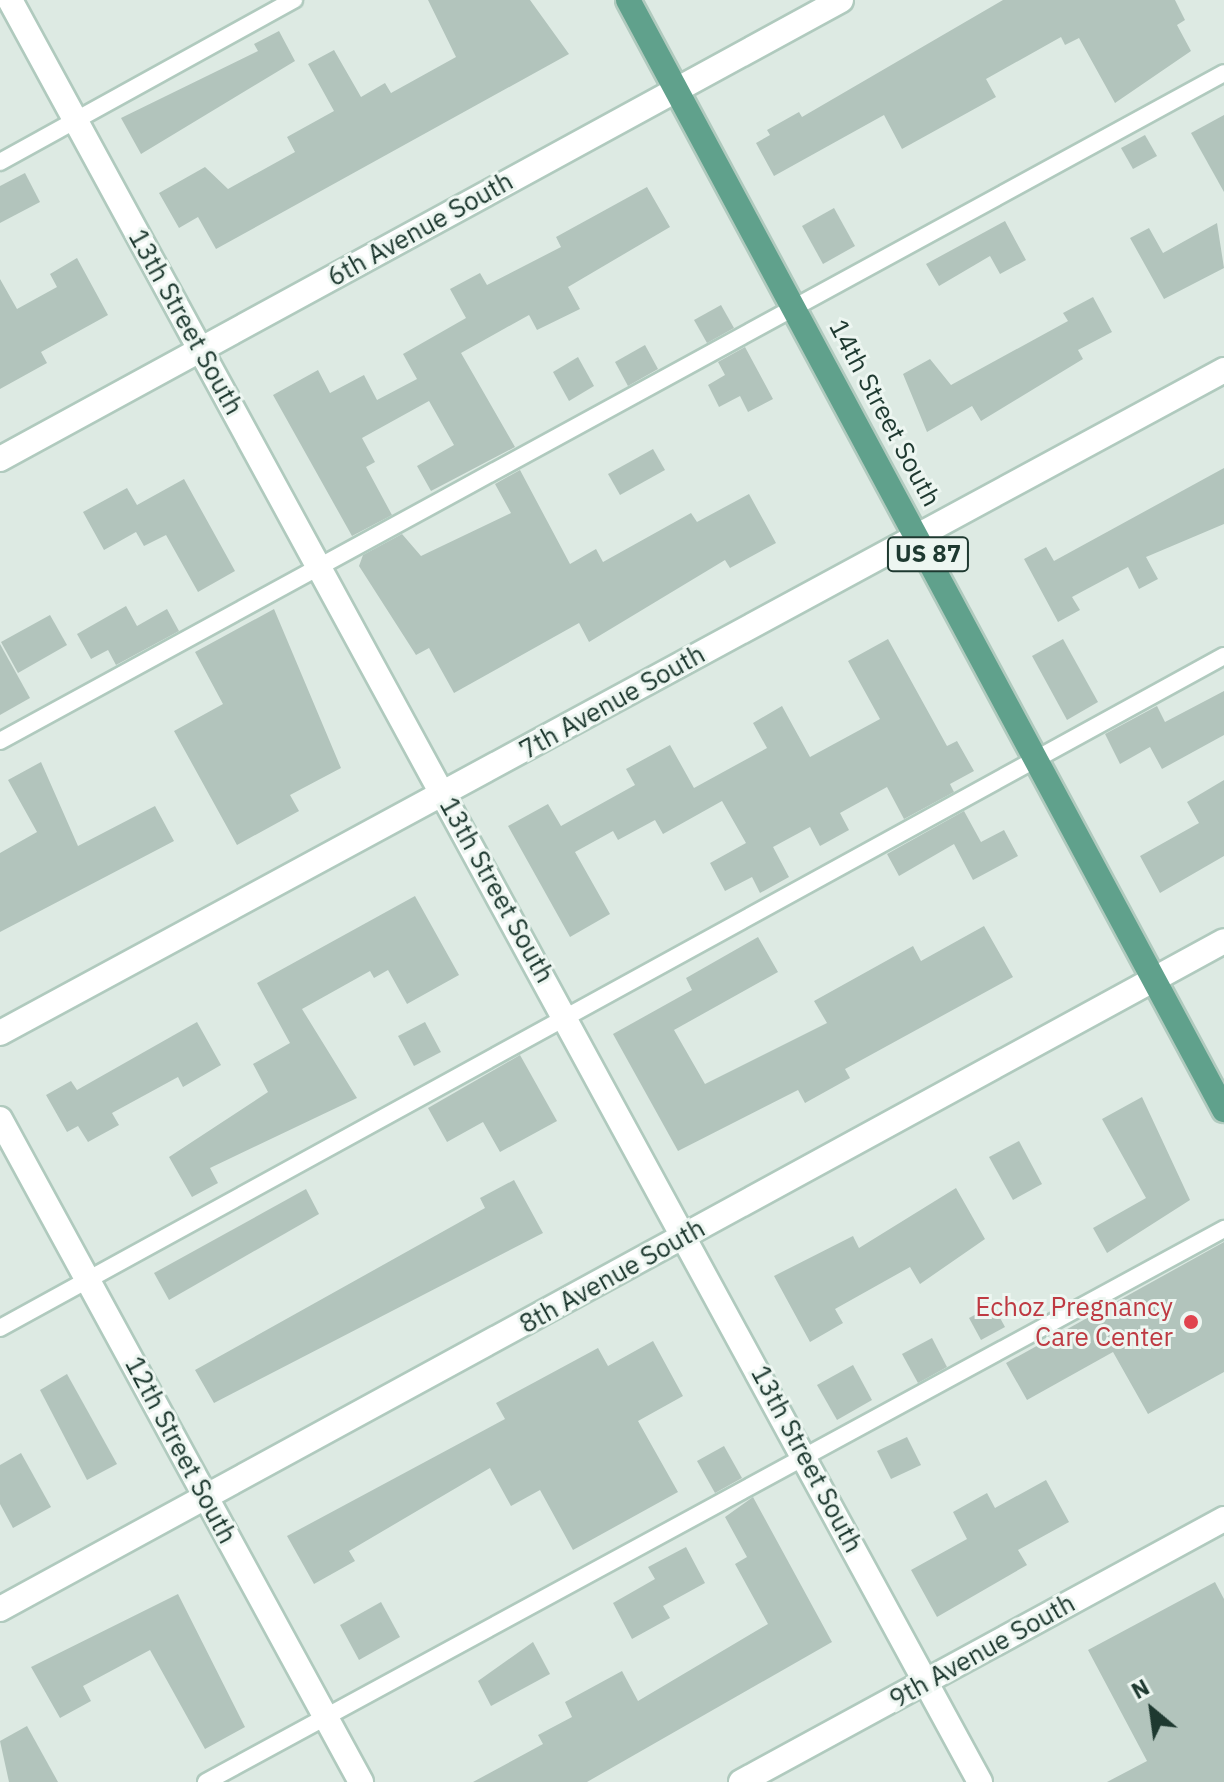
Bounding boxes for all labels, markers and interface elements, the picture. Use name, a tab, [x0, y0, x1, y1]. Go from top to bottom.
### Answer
street label: 6th Avenue South	[322, 165, 518, 293]
street label: 13th Street South	[122, 224, 250, 420]
street label: 14th Street South	[823, 314, 947, 512]
road number: US 87	[886, 534, 970, 574]
street label: 7th Avenue South	[514, 638, 710, 766]
street label: 13th Street South	[433, 792, 561, 988]
street label: 8th Avenue South	[514, 1212, 710, 1340]
place label: Echoz Pregnancy Care Center	[975, 1291, 1173, 1352]
marker: Echoz Pregnancy Care Center	[1180, 1311, 1202, 1333]
street label: 12th Street South	[119, 1351, 243, 1549]
street label: 13th Street South	[745, 1360, 869, 1558]
street label: 9th Avenue South	[884, 1587, 1080, 1715]
north arrow	[1112, 1670, 1192, 1750]
text: N	[1126, 1672, 1154, 1705]

